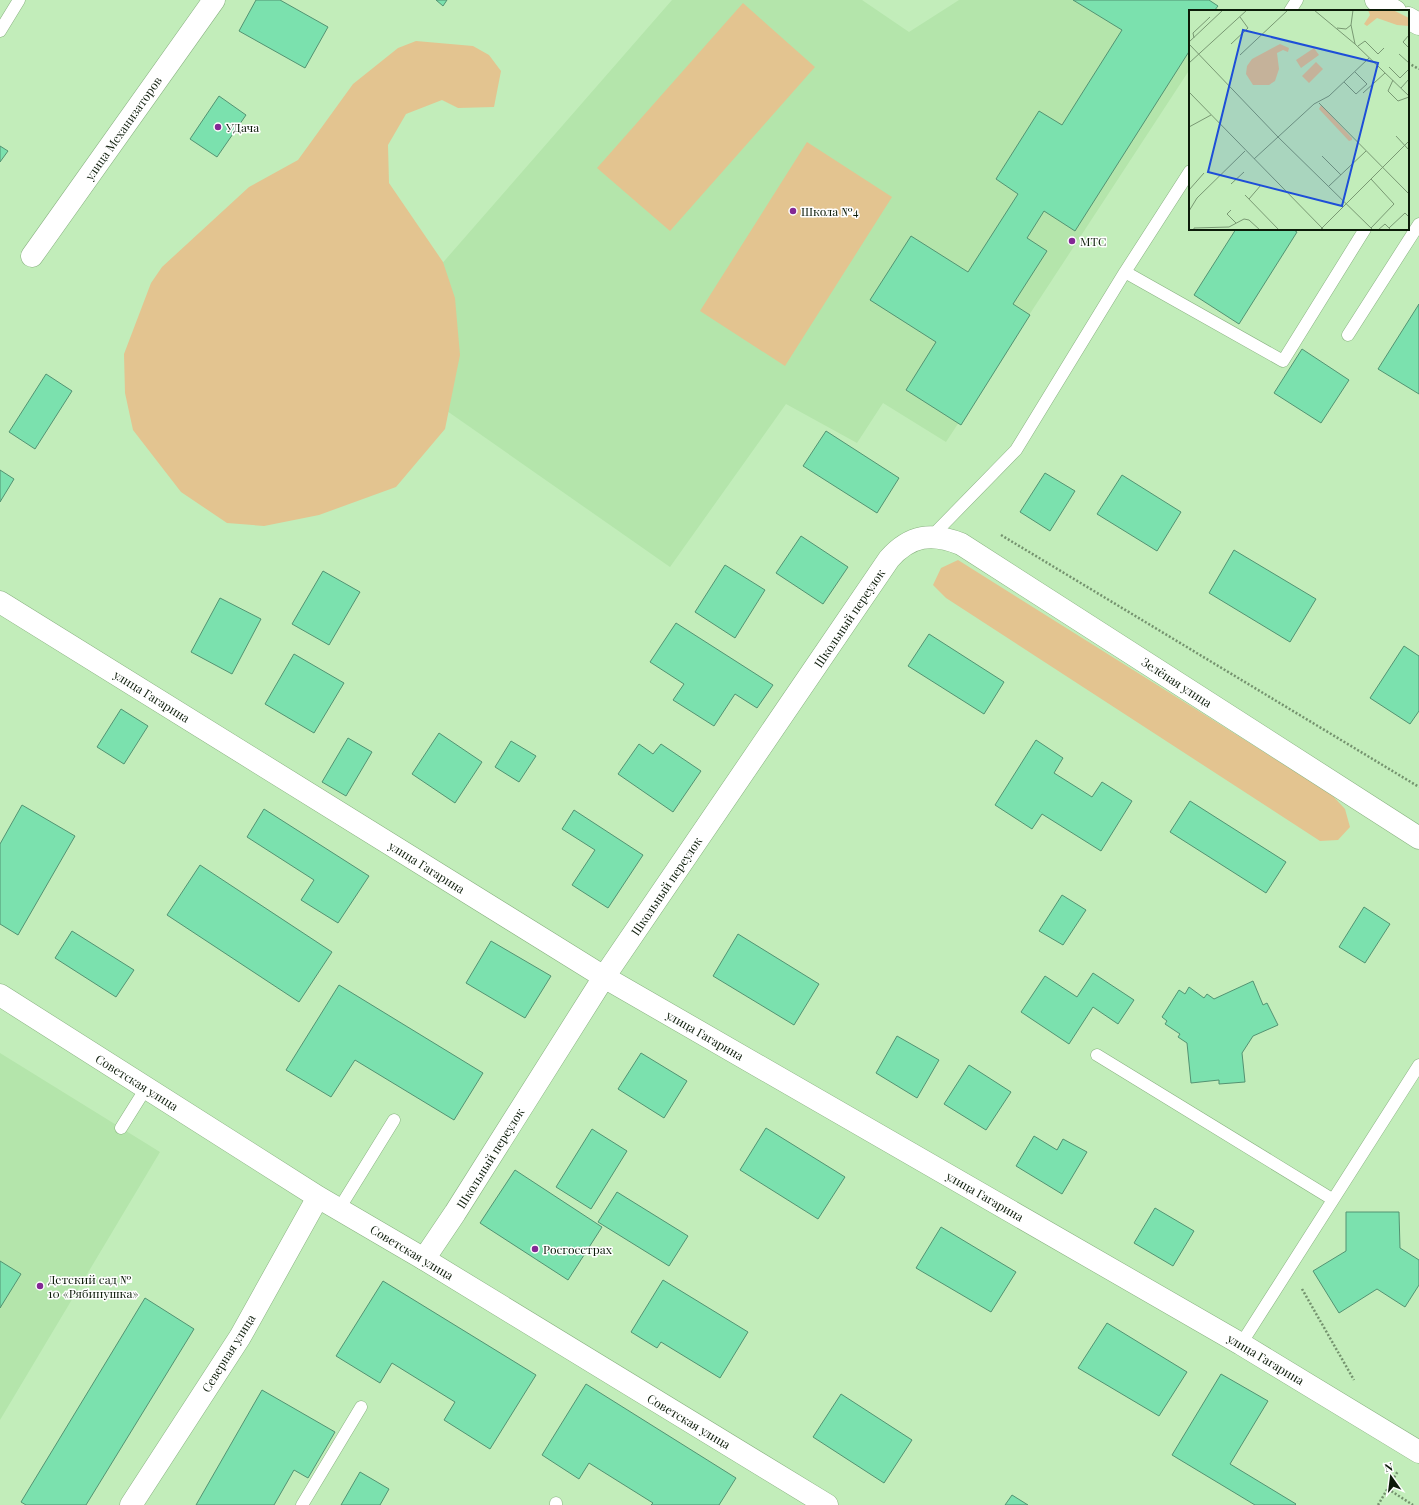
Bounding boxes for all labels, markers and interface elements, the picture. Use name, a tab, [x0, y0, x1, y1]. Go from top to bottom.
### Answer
inset map	[1189, 10, 1409, 230]
street label: улица Механизаторов	[80, 72, 165, 184]
place label: УДача	[225, 119, 259, 135]
marker: УДача	[213, 122, 223, 132]
place label: Школа №4	[801, 203, 859, 219]
marker: Школа №4	[788, 206, 798, 216]
place label: МТС	[1080, 233, 1106, 249]
marker: МТС	[1067, 236, 1077, 246]
street label: Школьный переулок	[810, 565, 888, 670]
street label: Зелёная улица	[1139, 653, 1215, 711]
street label: улица Гагарина	[110, 666, 193, 726]
street label: Школьный переулок	[627, 833, 705, 938]
street label: улица Гагарина	[385, 837, 468, 897]
street label: улица Гагарина	[663, 1006, 747, 1064]
street label: Советская улица	[93, 1050, 181, 1114]
street label: Школьный переулок	[453, 1105, 528, 1211]
street label: улица Гагарина	[943, 1167, 1027, 1225]
street label: Советская улица	[367, 1221, 457, 1283]
place label: Росгосстрах	[543, 1241, 613, 1257]
marker: Росгосстрах	[530, 1244, 540, 1254]
place label: Детский сад № 10 «Рябинушка»	[48, 1271, 138, 1301]
marker: Детский сад № 10 «Рябинушка»	[35, 1281, 45, 1291]
street label: Северная улица	[198, 1311, 258, 1395]
street label: улица Гагарина	[1224, 1329, 1307, 1388]
street label: Советская улица	[644, 1390, 734, 1452]
north arrow	[1371, 1457, 1411, 1497]
text: N	[1383, 1459, 1394, 1475]

